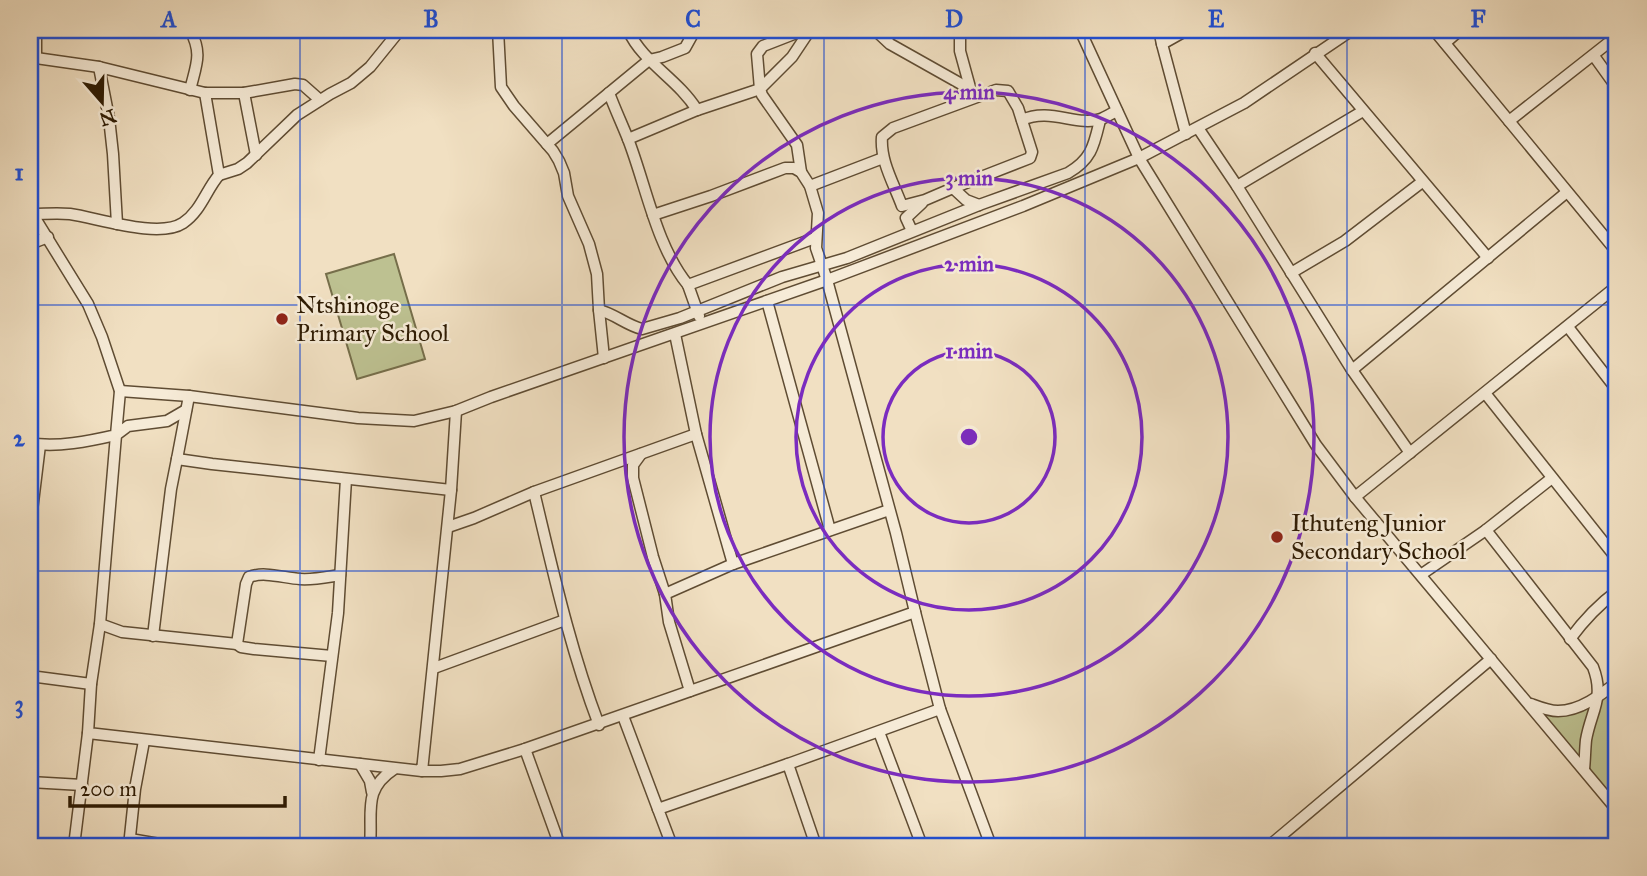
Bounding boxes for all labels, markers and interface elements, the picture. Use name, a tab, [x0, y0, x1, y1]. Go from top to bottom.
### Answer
text: A	[159, 5, 177, 33]
text: B	[423, 5, 439, 33]
text: C	[685, 5, 701, 33]
text: D	[945, 5, 963, 33]
text: E	[1208, 5, 1225, 33]
text: F	[1470, 5, 1486, 33]
north arrow	[66, 66, 136, 136]
text: 4 min	[943, 79, 995, 105]
text: N	[96, 104, 119, 131]
text: 1	[14, 158, 24, 186]
text: 3 min	[945, 165, 993, 191]
text: 2 min	[944, 251, 994, 277]
place label: Ntshinoge Primary School	[296, 290, 450, 348]
marker: Ntshinoge Primary School	[274, 311, 290, 327]
text: 1 min	[945, 338, 993, 364]
text: 2	[13, 424, 25, 452]
centre of rings	[957, 425, 981, 449]
place label: Ithuteng Junior Secondary School	[1291, 508, 1466, 566]
marker: Ithuteng Junior Secondary School	[1269, 529, 1285, 545]
text: 3	[14, 690, 24, 719]
scale bar	[70, 764, 285, 808]
text: 200 m	[80, 776, 137, 802]

